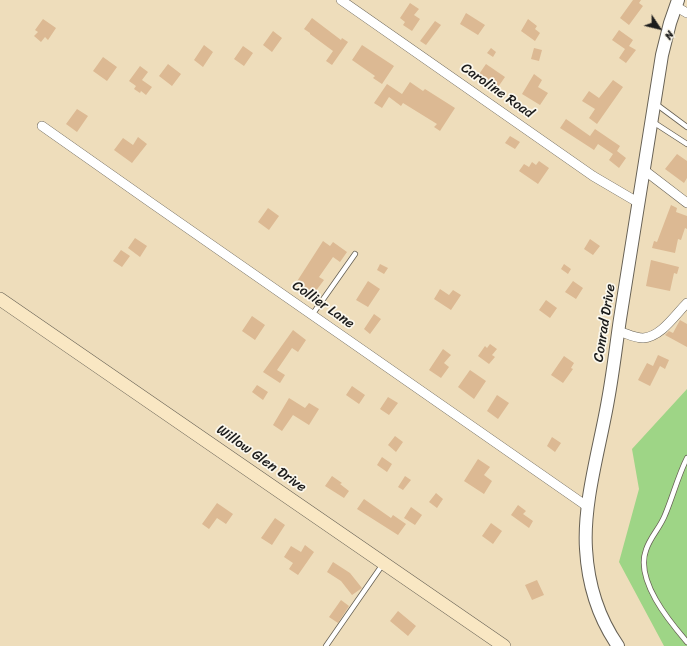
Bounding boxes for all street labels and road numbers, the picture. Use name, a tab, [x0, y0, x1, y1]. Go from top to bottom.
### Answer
street label: Caroline Road	[457, 60, 537, 122]
street label: Collier Lane	[289, 277, 357, 333]
street label: Conrad Drive	[591, 283, 619, 363]
street label: Willow Glen Drive	[213, 422, 309, 496]

